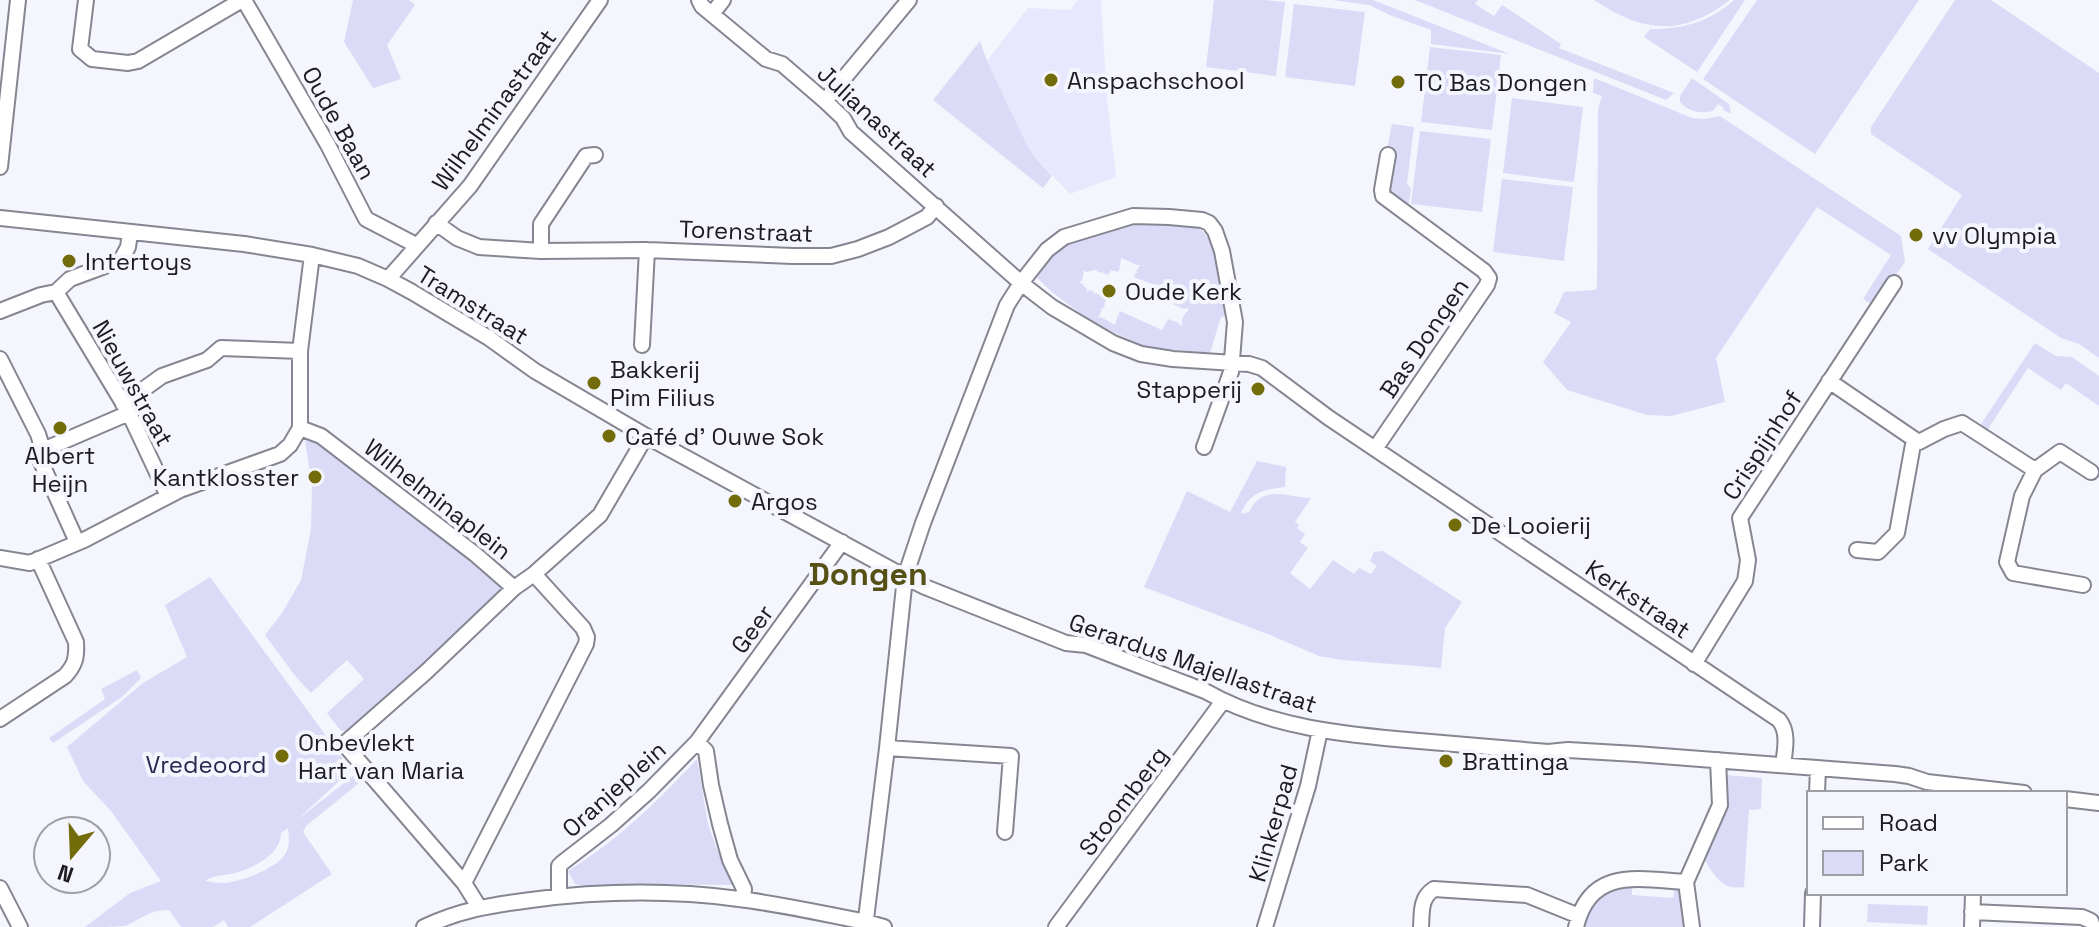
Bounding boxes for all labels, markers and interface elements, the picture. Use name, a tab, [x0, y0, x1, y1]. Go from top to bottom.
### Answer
street label: Wilhelminastraat	[425, 23, 563, 197]
street label: Julianastraat	[811, 58, 943, 184]
street label: Oude Baan	[295, 61, 383, 185]
place label: Anspachschool	[1067, 65, 1245, 96]
place label: TC Bas Dongen	[1414, 67, 1587, 98]
marker: Anspachschool	[1042, 71, 1060, 89]
marker: TC Bas Dongen	[1389, 73, 1407, 91]
street label: Torenstraat	[678, 213, 814, 249]
place label: vv Olympia	[1932, 220, 2057, 251]
marker: vv Olympia	[1907, 226, 1925, 244]
place label: Intertoys	[85, 246, 192, 277]
marker: Intertoys	[60, 252, 78, 270]
street label: Tramstraat	[412, 259, 534, 351]
street label: Bas Dongen	[1373, 272, 1475, 404]
place label: Oude Kerk	[1125, 276, 1242, 307]
marker: Oude Kerk	[1100, 282, 1118, 300]
street label: Nieuwstraat	[86, 314, 180, 452]
place label: Bakkerij Pim Filius	[610, 354, 715, 413]
marker: Bakkerij Pim Filius	[585, 374, 603, 392]
place label: Stapperij	[1137, 374, 1242, 405]
marker: Stapperij	[1249, 380, 1267, 398]
street label: Crispijnhof	[1715, 384, 1809, 506]
marker: Albert Heijn	[51, 419, 69, 437]
place label: Café d' Ouwe Sok	[625, 421, 824, 452]
marker: Café d' Ouwe Sok	[600, 427, 618, 445]
street label: Wilhelminaplein	[358, 432, 518, 566]
place label: Albert Heijn	[25, 440, 95, 499]
place label: Kantklosster	[153, 462, 299, 493]
marker: Kantklosster	[306, 468, 324, 486]
place label: Argos	[751, 486, 818, 517]
marker: Argos	[726, 492, 744, 510]
place label: De Looierij	[1471, 510, 1591, 541]
marker: De Looierij	[1446, 516, 1464, 534]
street label: Kerkstraat	[1580, 553, 1696, 645]
district label: Dongen	[808, 554, 928, 594]
street label: Geer	[724, 598, 780, 660]
street label: Gerardus Majellastraat	[1065, 606, 1321, 720]
place label: Onbevlekt Hart van Maria	[298, 727, 465, 786]
street label: Oranjeplein	[556, 734, 672, 844]
street label: Stoomberg	[1072, 740, 1174, 862]
place label: Brattinga	[1462, 746, 1569, 777]
marker: Onbevlekt Hart van Maria	[273, 747, 291, 765]
park label: Vredeoord	[146, 749, 266, 780]
marker: Brattinga	[1437, 752, 1455, 770]
street label: Klinkerpad	[1241, 761, 1305, 885]
legend	[1807, 791, 2067, 895]
text: Road	[1879, 807, 1938, 838]
north arrow	[32, 815, 112, 895]
text: Park	[1879, 847, 1929, 878]
text: N	[54, 858, 77, 890]

